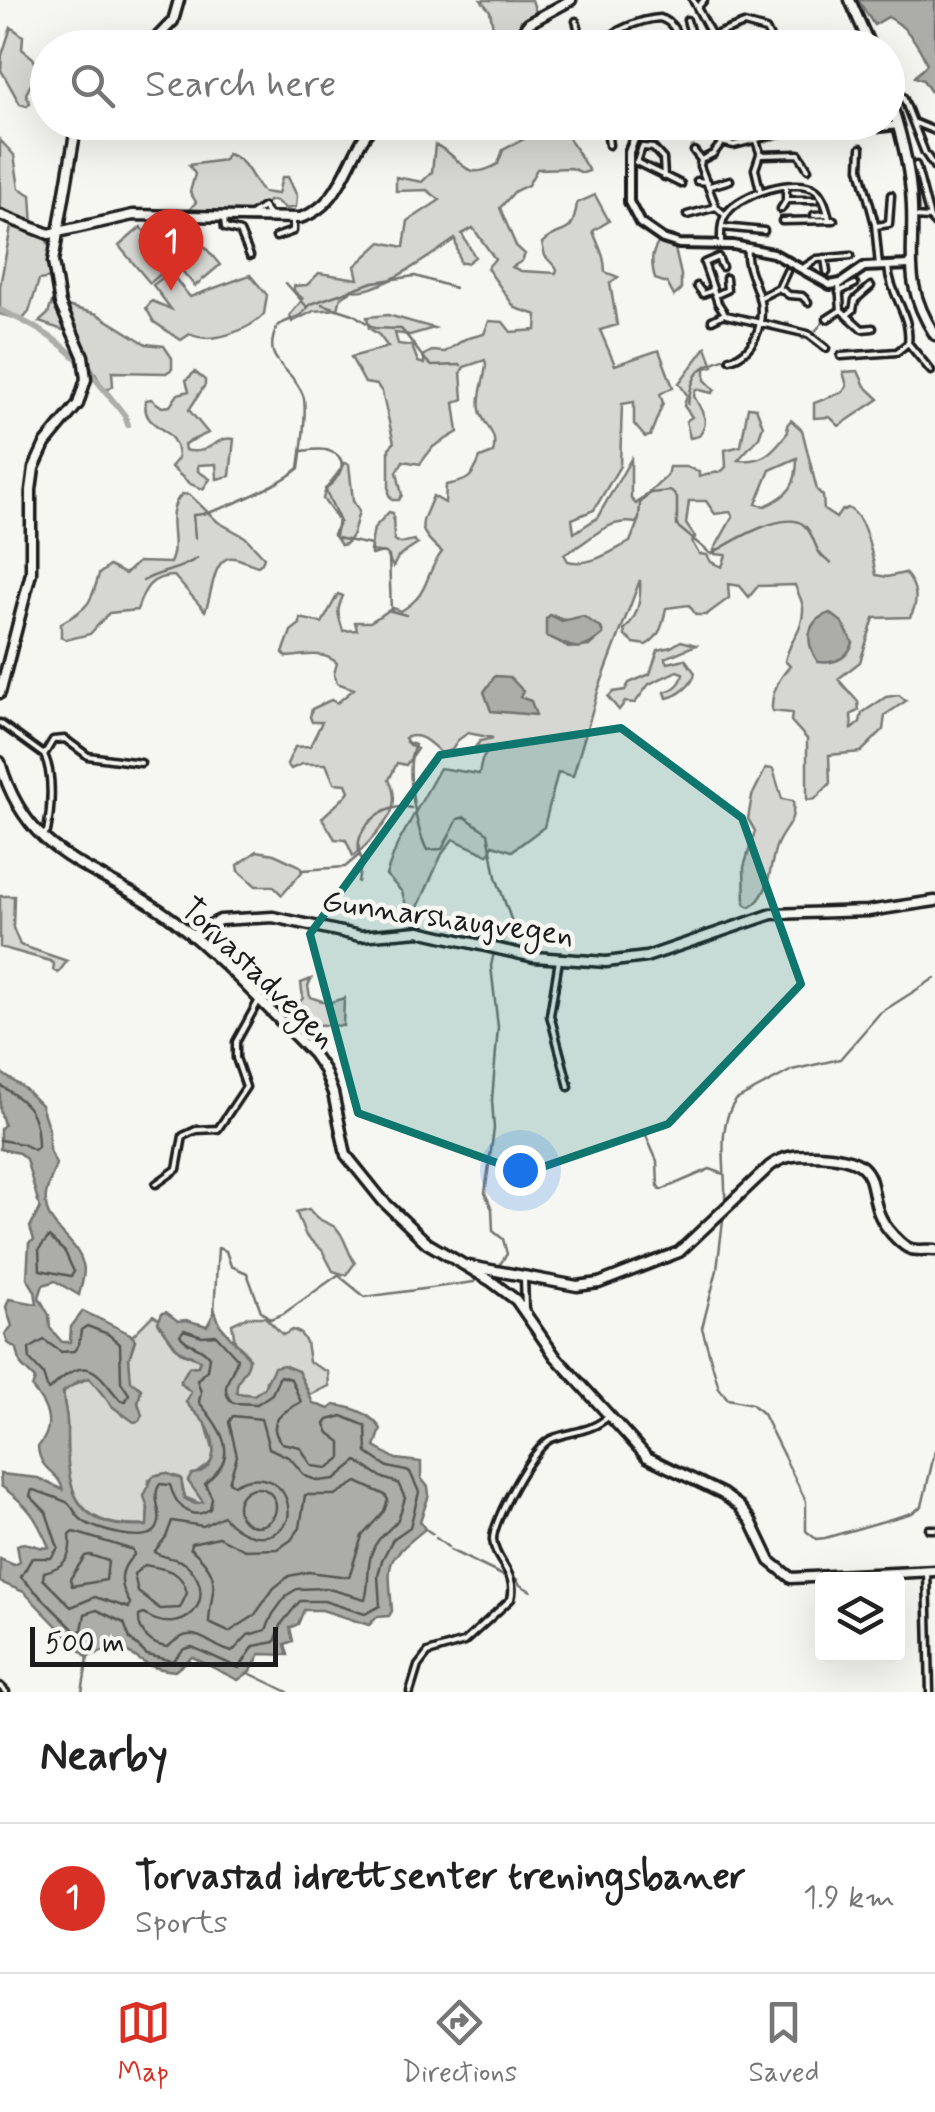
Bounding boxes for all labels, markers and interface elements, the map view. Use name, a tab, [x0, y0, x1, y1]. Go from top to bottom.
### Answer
search box	[30, 30, 905, 140]
icon: search	[65, 58, 120, 113]
text: Search here	[145, 61, 336, 110]
pin: 1	[138, 208, 204, 291]
street label: Gunnarshaugvegen	[319, 881, 576, 959]
street label: Torvastadvegen	[169, 888, 345, 1060]
your location	[495, 1145, 546, 1196]
map controls	[815, 1572, 905, 1662]
button: layers	[815, 1572, 905, 1662]
scale bar	[30, 1622, 278, 1666]
text: 500 m	[45, 1626, 125, 1663]
text: Nearby	[40, 1730, 168, 1785]
text: Torvastad idrettsenter treningsbaner	[135, 1853, 746, 1902]
text: 1	[65, 1877, 80, 1919]
text: 1.9 km	[803, 1877, 895, 1919]
text: Sports	[135, 1902, 228, 1944]
tab: Map	[116, 1995, 171, 2092]
tab: Directions	[402, 1995, 517, 2092]
tab: Saved	[749, 1995, 819, 2092]

